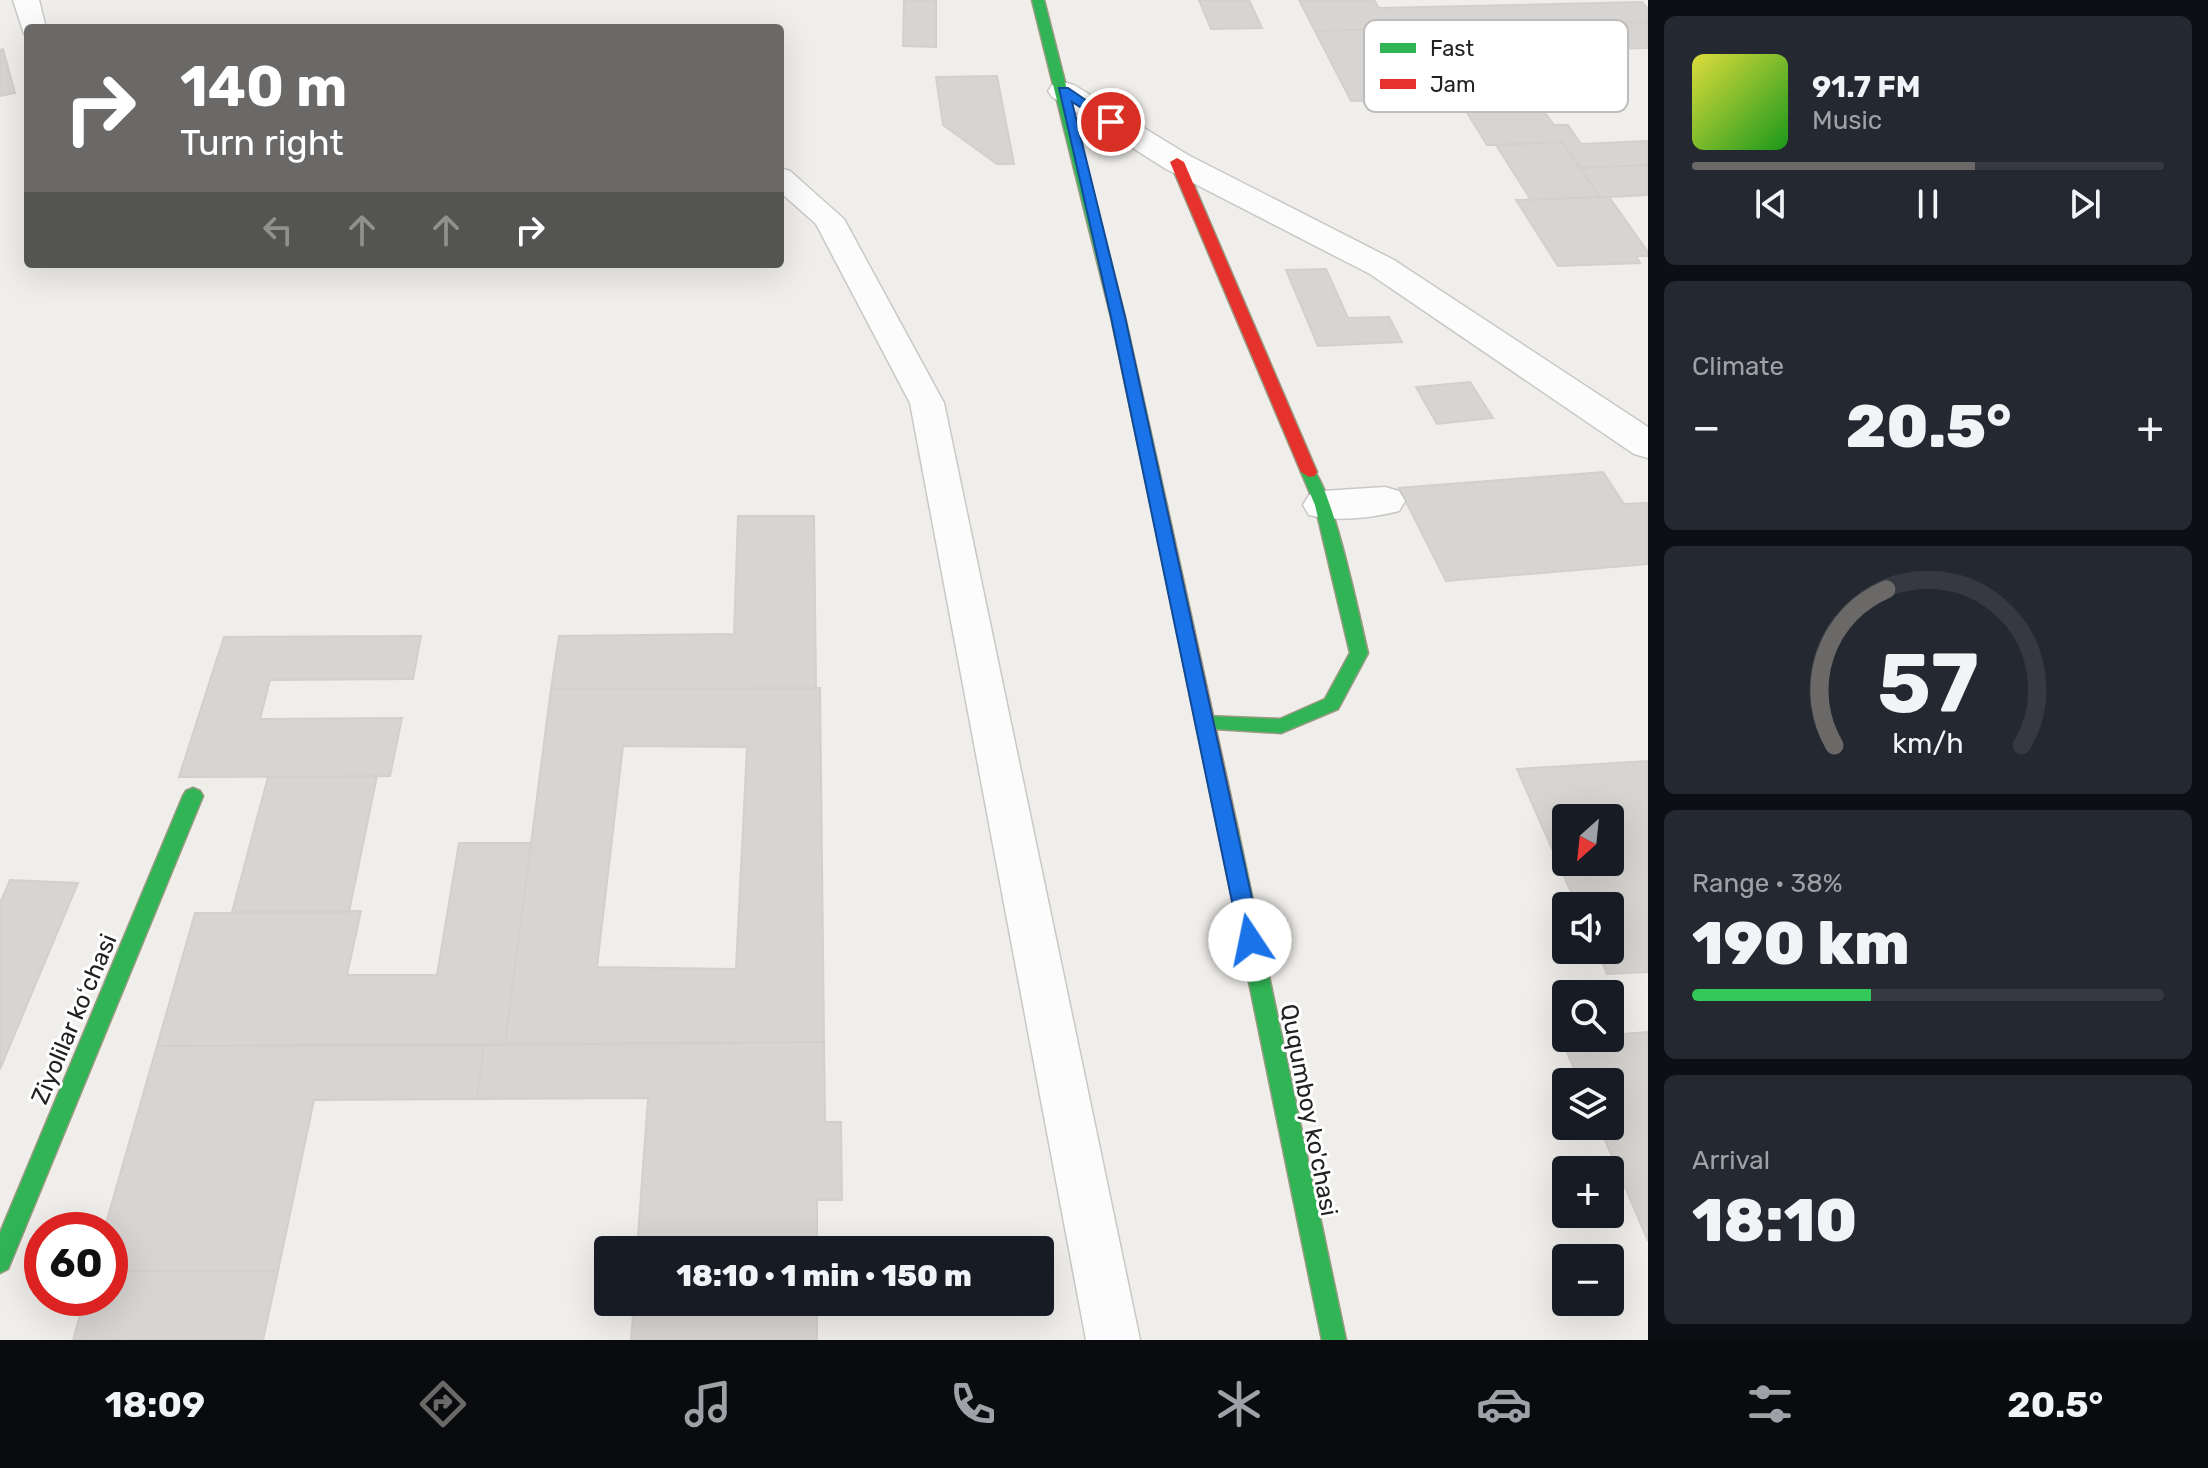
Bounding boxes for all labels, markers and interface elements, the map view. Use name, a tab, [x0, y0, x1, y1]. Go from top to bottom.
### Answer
legend	[1364, 20, 1628, 112]
text: Fast	[1430, 35, 1475, 62]
text: 140 m	[180, 54, 347, 120]
icon: right	[48, 56, 152, 160]
text: 91.7 FM	[1812, 69, 1921, 105]
text: Jam	[1430, 71, 1476, 98]
pin	[1077, 88, 1145, 156]
icon: arrive	[1089, 100, 1133, 144]
text: Music	[1812, 105, 1882, 136]
text: Turn right	[180, 121, 344, 164]
icon: previous	[1749, 182, 1793, 226]
icon: pause	[1906, 182, 1950, 226]
icon: next	[2063, 182, 2107, 226]
icon: left	[256, 208, 300, 252]
icon: ahead	[340, 208, 384, 252]
icon: ahead	[424, 208, 468, 252]
icon: right	[508, 208, 552, 252]
text: Climate	[1692, 351, 1784, 382]
text: 20.5°	[1846, 391, 2011, 462]
text: −	[1692, 401, 1721, 453]
text: +	[2137, 401, 2164, 453]
text: 57	[1877, 634, 1979, 733]
text: km/h	[1892, 726, 1964, 760]
north arrow	[1552, 804, 1624, 876]
map controls	[1552, 804, 1624, 1316]
text: Range · 38%	[1692, 868, 1843, 899]
button: sound	[1552, 892, 1624, 964]
position arrow	[1208, 898, 1292, 982]
text: 190 km	[1692, 908, 1910, 979]
street label: Ziyolilar koʻchasi	[26, 930, 122, 1108]
button: search	[1552, 980, 1624, 1052]
street label: Ququmboy ko'chasi	[1275, 1002, 1343, 1218]
button: layers	[1552, 1068, 1624, 1140]
text: Arrival	[1692, 1145, 1770, 1176]
button: +	[1552, 1156, 1624, 1228]
text: 18:10	[1692, 1185, 1857, 1256]
speed limit sign: 60	[24, 1212, 128, 1316]
button: −	[1552, 1244, 1624, 1316]
text: 18:10 · 1 min · 150 m	[676, 1258, 972, 1294]
icon: directions	[415, 1376, 471, 1432]
icon: music	[680, 1376, 736, 1432]
icon: phone	[945, 1376, 1001, 1432]
icon: climate	[1211, 1376, 1267, 1432]
icon: car	[1476, 1376, 1532, 1432]
icon: filters	[1742, 1376, 1798, 1432]
text: 18:09	[105, 1383, 205, 1426]
text: 20.5°	[2007, 1383, 2103, 1426]

